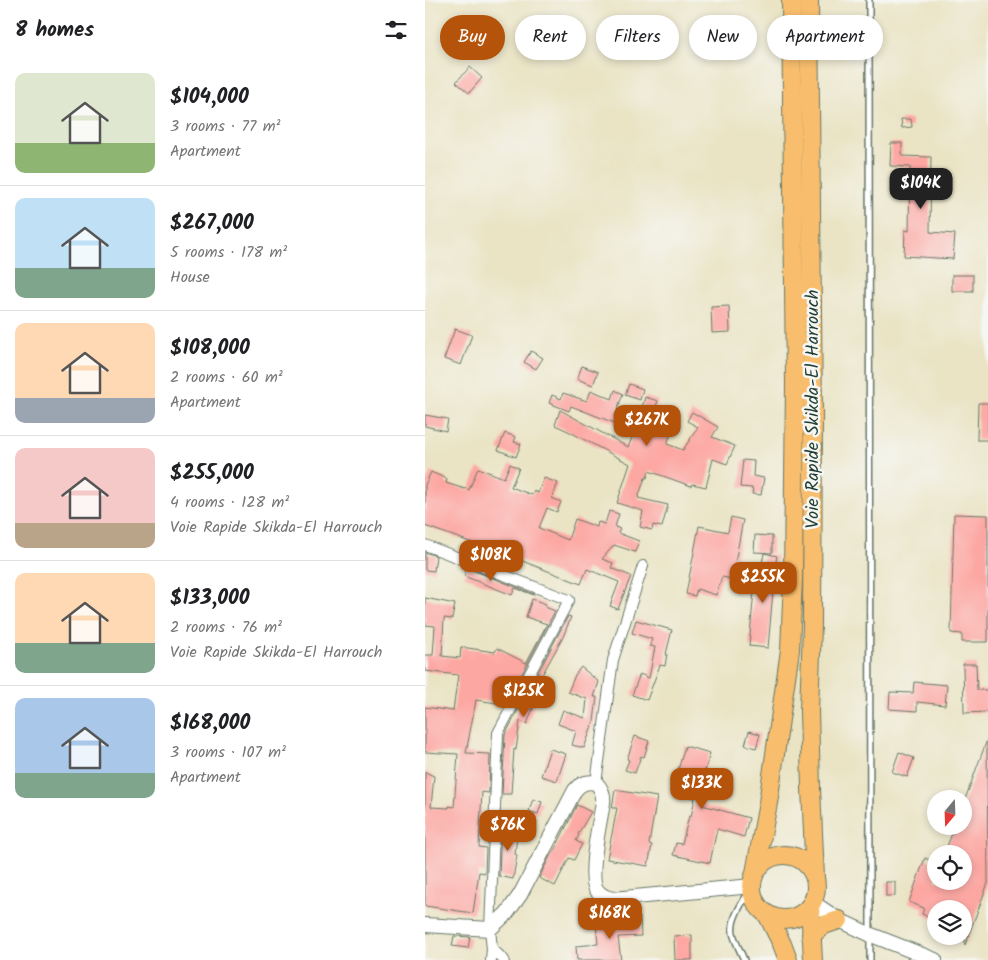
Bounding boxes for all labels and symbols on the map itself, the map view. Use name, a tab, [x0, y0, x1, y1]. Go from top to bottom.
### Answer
pin: $104K	[886, 168, 956, 210]
street label: Voie Rapide Skikda-El Harrouch	[799, 290, 828, 528]
pin: $267K	[612, 404, 682, 447]
pin: $108K	[456, 540, 526, 582]
pin: $255K	[728, 562, 798, 604]
pin: $125K	[489, 676, 559, 718]
pin: $133K	[667, 768, 737, 810]
north arrow	[927, 790, 973, 835]
pin: $76K	[478, 810, 538, 852]
pin: $168K	[575, 898, 645, 940]

